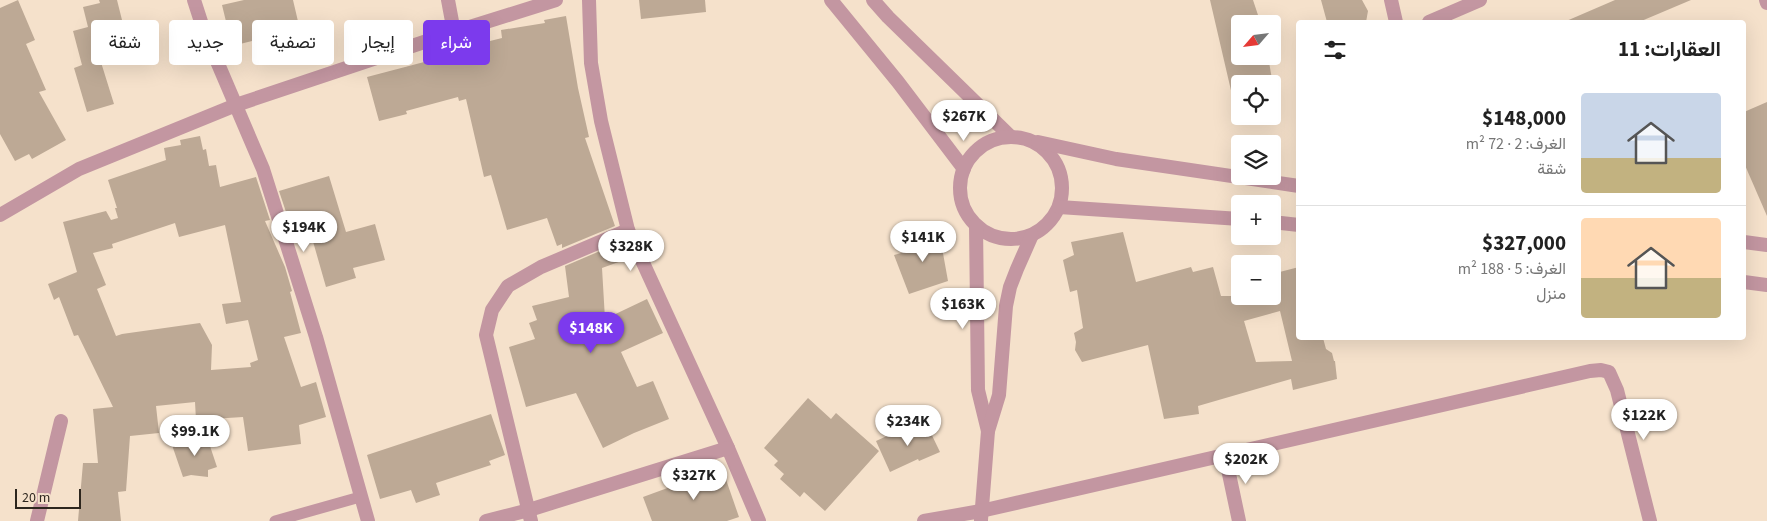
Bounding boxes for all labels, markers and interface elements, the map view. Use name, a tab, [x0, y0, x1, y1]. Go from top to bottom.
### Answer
north arrow	[1231, 15, 1281, 65]
map controls	[1231, 15, 1281, 305]
chip: شقة	[91, 20, 159, 65]
chip: جديد	[169, 20, 242, 65]
chip: تصفية	[252, 20, 334, 65]
chip: إيجار	[344, 20, 413, 65]
chip: شراء	[423, 20, 490, 65]
text: العقارات: 11	[1618, 34, 1721, 64]
icon: filters	[1321, 36, 1349, 64]
button: locate	[1231, 75, 1281, 125]
pin: $267K	[929, 100, 999, 142]
text: $148,000	[1482, 103, 1566, 133]
text: $267K	[942, 105, 986, 127]
icon: home	[1621, 113, 1681, 173]
text: الغرف: 2 · 72 m²	[1466, 133, 1566, 155]
button: layers	[1231, 135, 1281, 185]
text: شقة	[1537, 158, 1566, 180]
button: +	[1231, 195, 1281, 245]
pin: $194K	[269, 210, 339, 253]
text: $194K	[282, 216, 326, 238]
pin: $141K	[888, 220, 958, 263]
text: $141K	[901, 226, 945, 248]
text: $327,000	[1482, 228, 1566, 258]
pin: $328K	[596, 230, 666, 272]
text: $328K	[609, 235, 653, 257]
icon: home	[1621, 238, 1681, 298]
button: −	[1231, 255, 1281, 305]
text: الغرف: 5 · 188 m²	[1458, 258, 1566, 280]
text: منزل	[1536, 283, 1566, 305]
pin: $163K	[928, 288, 998, 330]
text: $163K	[941, 293, 985, 315]
pin: $148K	[556, 312, 626, 354]
text: $148K	[569, 317, 613, 339]
pin: $122K	[1609, 398, 1679, 441]
pin: $234K	[873, 404, 943, 447]
text: $122K	[1622, 404, 1666, 426]
text: $234K	[886, 410, 930, 432]
pin: $99.1K	[154, 414, 236, 457]
text: $99.1K	[171, 420, 219, 442]
pin: $202K	[1211, 442, 1281, 485]
text: $202K	[1224, 448, 1268, 470]
pin: $327K	[659, 458, 729, 501]
text: $327K	[672, 464, 716, 486]
scale bar	[15, 486, 81, 509]
text: 20 m	[22, 488, 50, 508]

